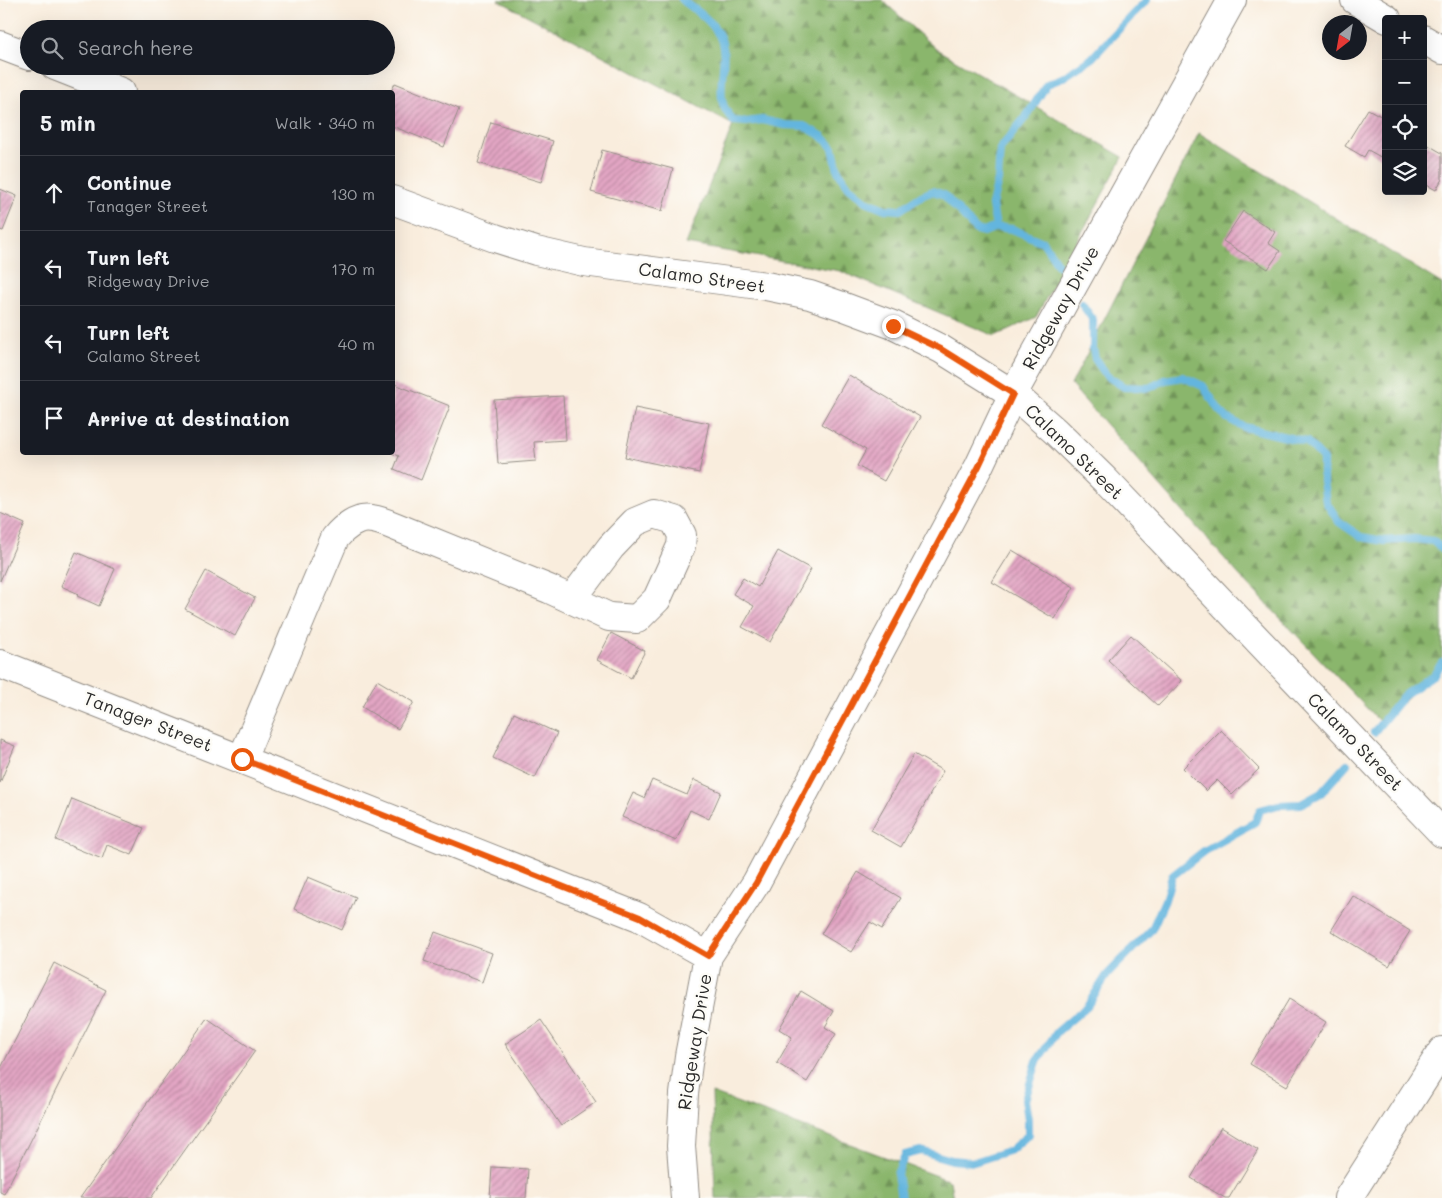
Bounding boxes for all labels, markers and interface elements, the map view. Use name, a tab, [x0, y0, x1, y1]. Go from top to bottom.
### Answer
north arrow	[1322, 15, 1367, 60]
map controls	[1382, 15, 1427, 195]
button: +	[1382, 15, 1427, 60]
search box	[20, 20, 395, 75]
icon: search	[38, 34, 66, 62]
text: Search here	[78, 35, 194, 60]
button: −	[1382, 60, 1427, 105]
button: locate	[1382, 105, 1427, 150]
text: 5 min	[40, 109, 96, 136]
text: Walk · 340 m	[275, 112, 375, 133]
button: layers	[1382, 150, 1427, 195]
text: Continue	[87, 170, 172, 195]
icon: ahead	[40, 179, 68, 207]
text: 130 m	[331, 183, 375, 204]
text: Tanager Street	[87, 195, 208, 216]
street label: Ridgeway Drive	[1016, 241, 1104, 374]
text: Turn left	[87, 245, 170, 270]
icon: left	[40, 254, 68, 282]
street label: Calamo Street	[637, 256, 767, 298]
text: 170 m	[331, 258, 375, 279]
text: Ridgeway Drive	[87, 270, 210, 291]
route end	[882, 315, 905, 338]
text: Turn left	[87, 320, 170, 345]
icon: left	[40, 329, 68, 357]
text: 40 m	[338, 333, 375, 354]
text: Calamo Street	[87, 345, 201, 366]
street label: Calamo Street	[1020, 398, 1129, 504]
icon: arrive	[40, 404, 68, 432]
text: Arrive at destination	[87, 406, 290, 431]
street label: Tanager Street	[81, 685, 216, 757]
street label: Calamo Street	[1303, 687, 1409, 796]
route start	[231, 748, 254, 771]
street label: Ridgeway Drive	[671, 972, 717, 1112]

